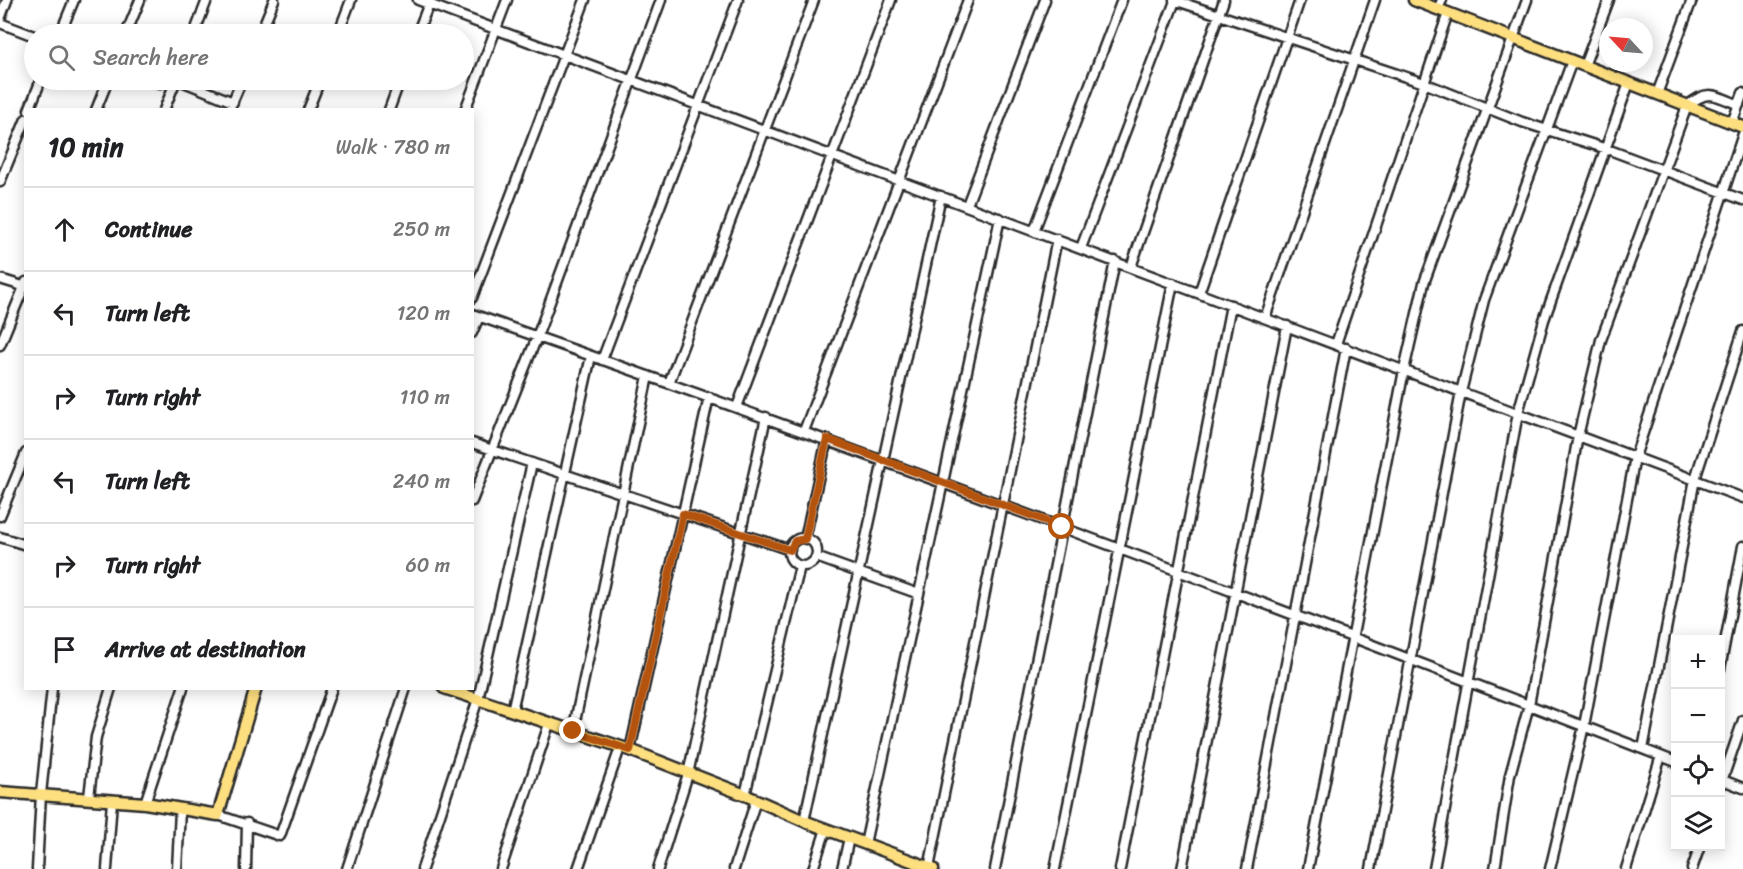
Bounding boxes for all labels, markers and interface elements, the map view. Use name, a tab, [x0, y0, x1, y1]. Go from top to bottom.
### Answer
north arrow	[1599, 18, 1653, 72]
search box	[24, 24, 474, 90]
text: Search here	[93, 38, 209, 77]
icon: search	[45, 41, 78, 74]
text: 10 min	[48, 124, 124, 170]
text: Walk · 780 m	[336, 130, 450, 165]
text: Continue	[105, 210, 193, 249]
text: 250 m	[393, 212, 450, 247]
icon: ahead	[48, 213, 81, 246]
text: Turn left	[105, 294, 190, 333]
text: 120 m	[397, 296, 450, 331]
icon: left	[48, 297, 81, 330]
text: Turn right	[105, 378, 200, 417]
text: 110 m	[400, 380, 450, 415]
icon: right	[48, 381, 81, 414]
text: Turn left	[105, 462, 190, 501]
text: 240 m	[393, 464, 450, 499]
icon: left	[48, 465, 81, 498]
route start	[1048, 513, 1074, 539]
text: Turn right	[105, 546, 200, 585]
text: 60 m	[405, 548, 450, 583]
icon: right	[48, 549, 81, 582]
text: Arrive at destination	[105, 630, 306, 669]
icon: arrive	[48, 633, 81, 666]
map controls	[1671, 635, 1725, 851]
button: +	[1671, 635, 1725, 689]
button: −	[1671, 689, 1725, 743]
route end	[559, 717, 585, 743]
button: locate	[1671, 743, 1725, 797]
button: layers	[1671, 797, 1725, 851]

